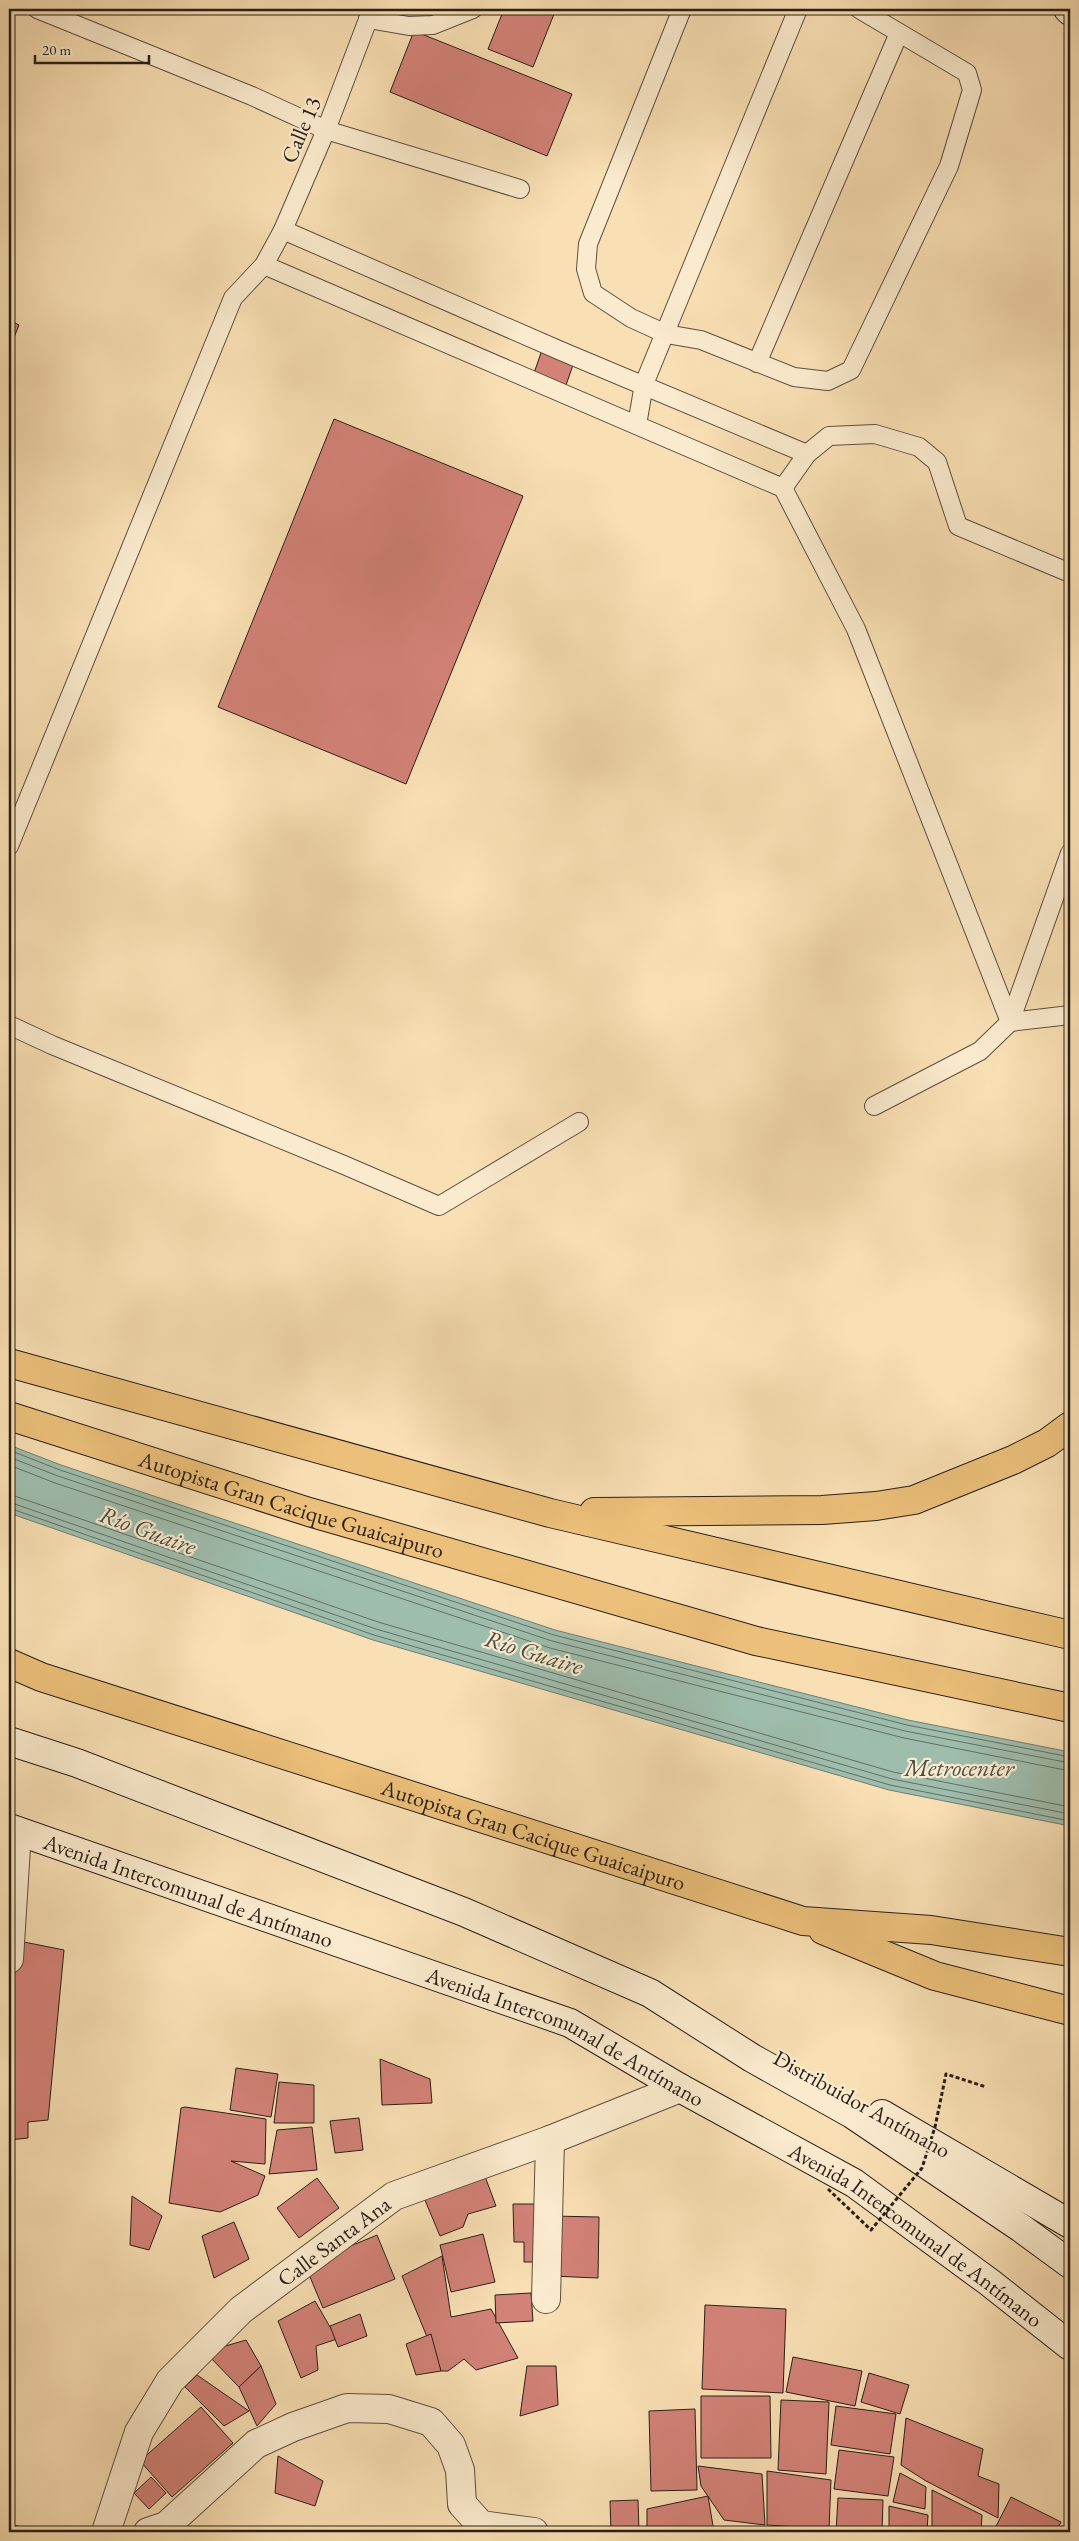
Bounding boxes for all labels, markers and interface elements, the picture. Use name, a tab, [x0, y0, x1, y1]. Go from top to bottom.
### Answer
scale bar	[35, 32, 149, 64]
text: 20 m	[42, 40, 71, 59]
street label: Calle 13	[274, 93, 328, 167]
street label: Autopista Gran Cacique Guaicaipuro	[134, 1444, 447, 1565]
water label: Río Guaire	[95, 1498, 202, 1562]
water label: Río Guaire	[481, 1622, 588, 1682]
water label: Metrocenter	[902, 1752, 1016, 1783]
street label: Autopista Gran Cacique Guaicaipuro	[377, 1772, 689, 1897]
street label: Avenida Intercomunal de Antímano	[39, 1826, 337, 1954]
street label: Avenida Intercomunal de Antímano	[421, 1959, 710, 2113]
street label: Distribuidor Antímano	[768, 2043, 956, 2165]
street label: Avenida Intercomunal de Antímano	[783, 2135, 1049, 2334]
street label: Calle Santa Ana	[271, 2189, 396, 2293]

